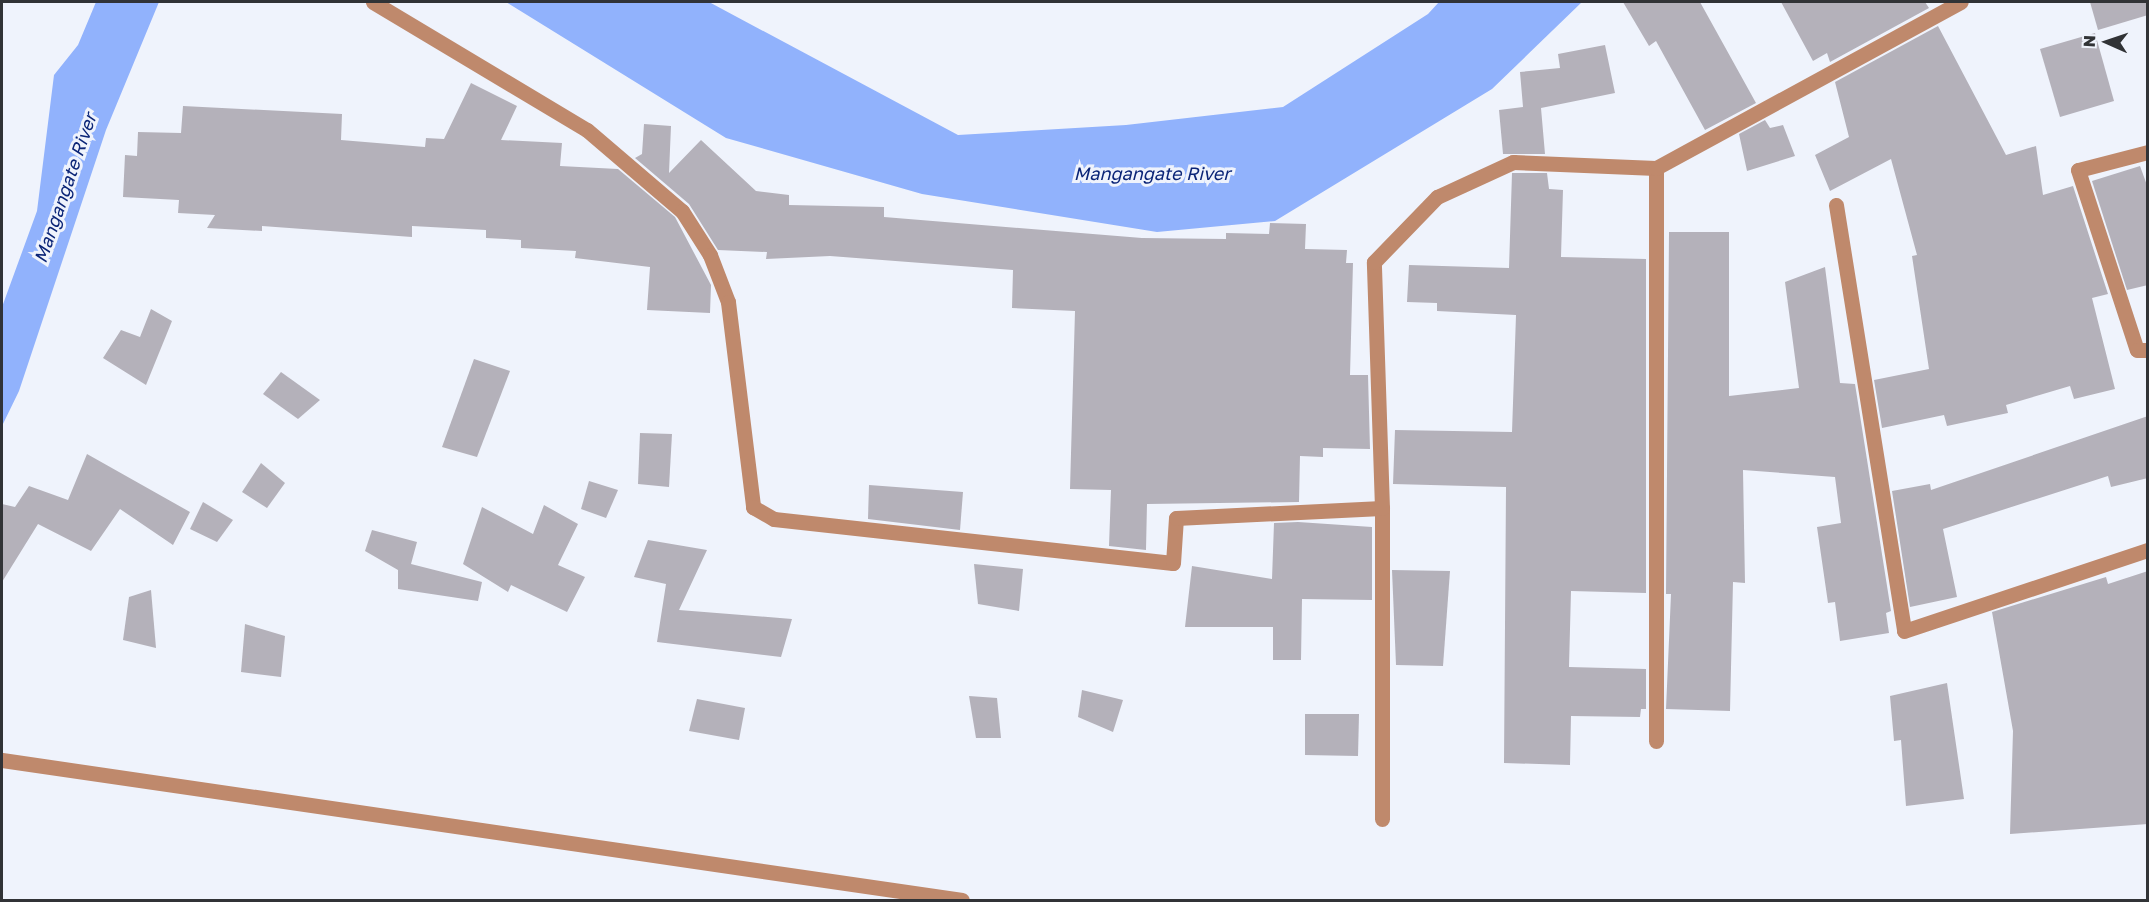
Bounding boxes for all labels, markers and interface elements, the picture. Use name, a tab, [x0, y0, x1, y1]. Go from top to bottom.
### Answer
north arrow	[2077, 12, 2137, 72]
text: N	[2079, 34, 2099, 48]
water label: Mangangate River	[29, 111, 101, 265]
water label: Mangangate River	[1074, 162, 1230, 184]

